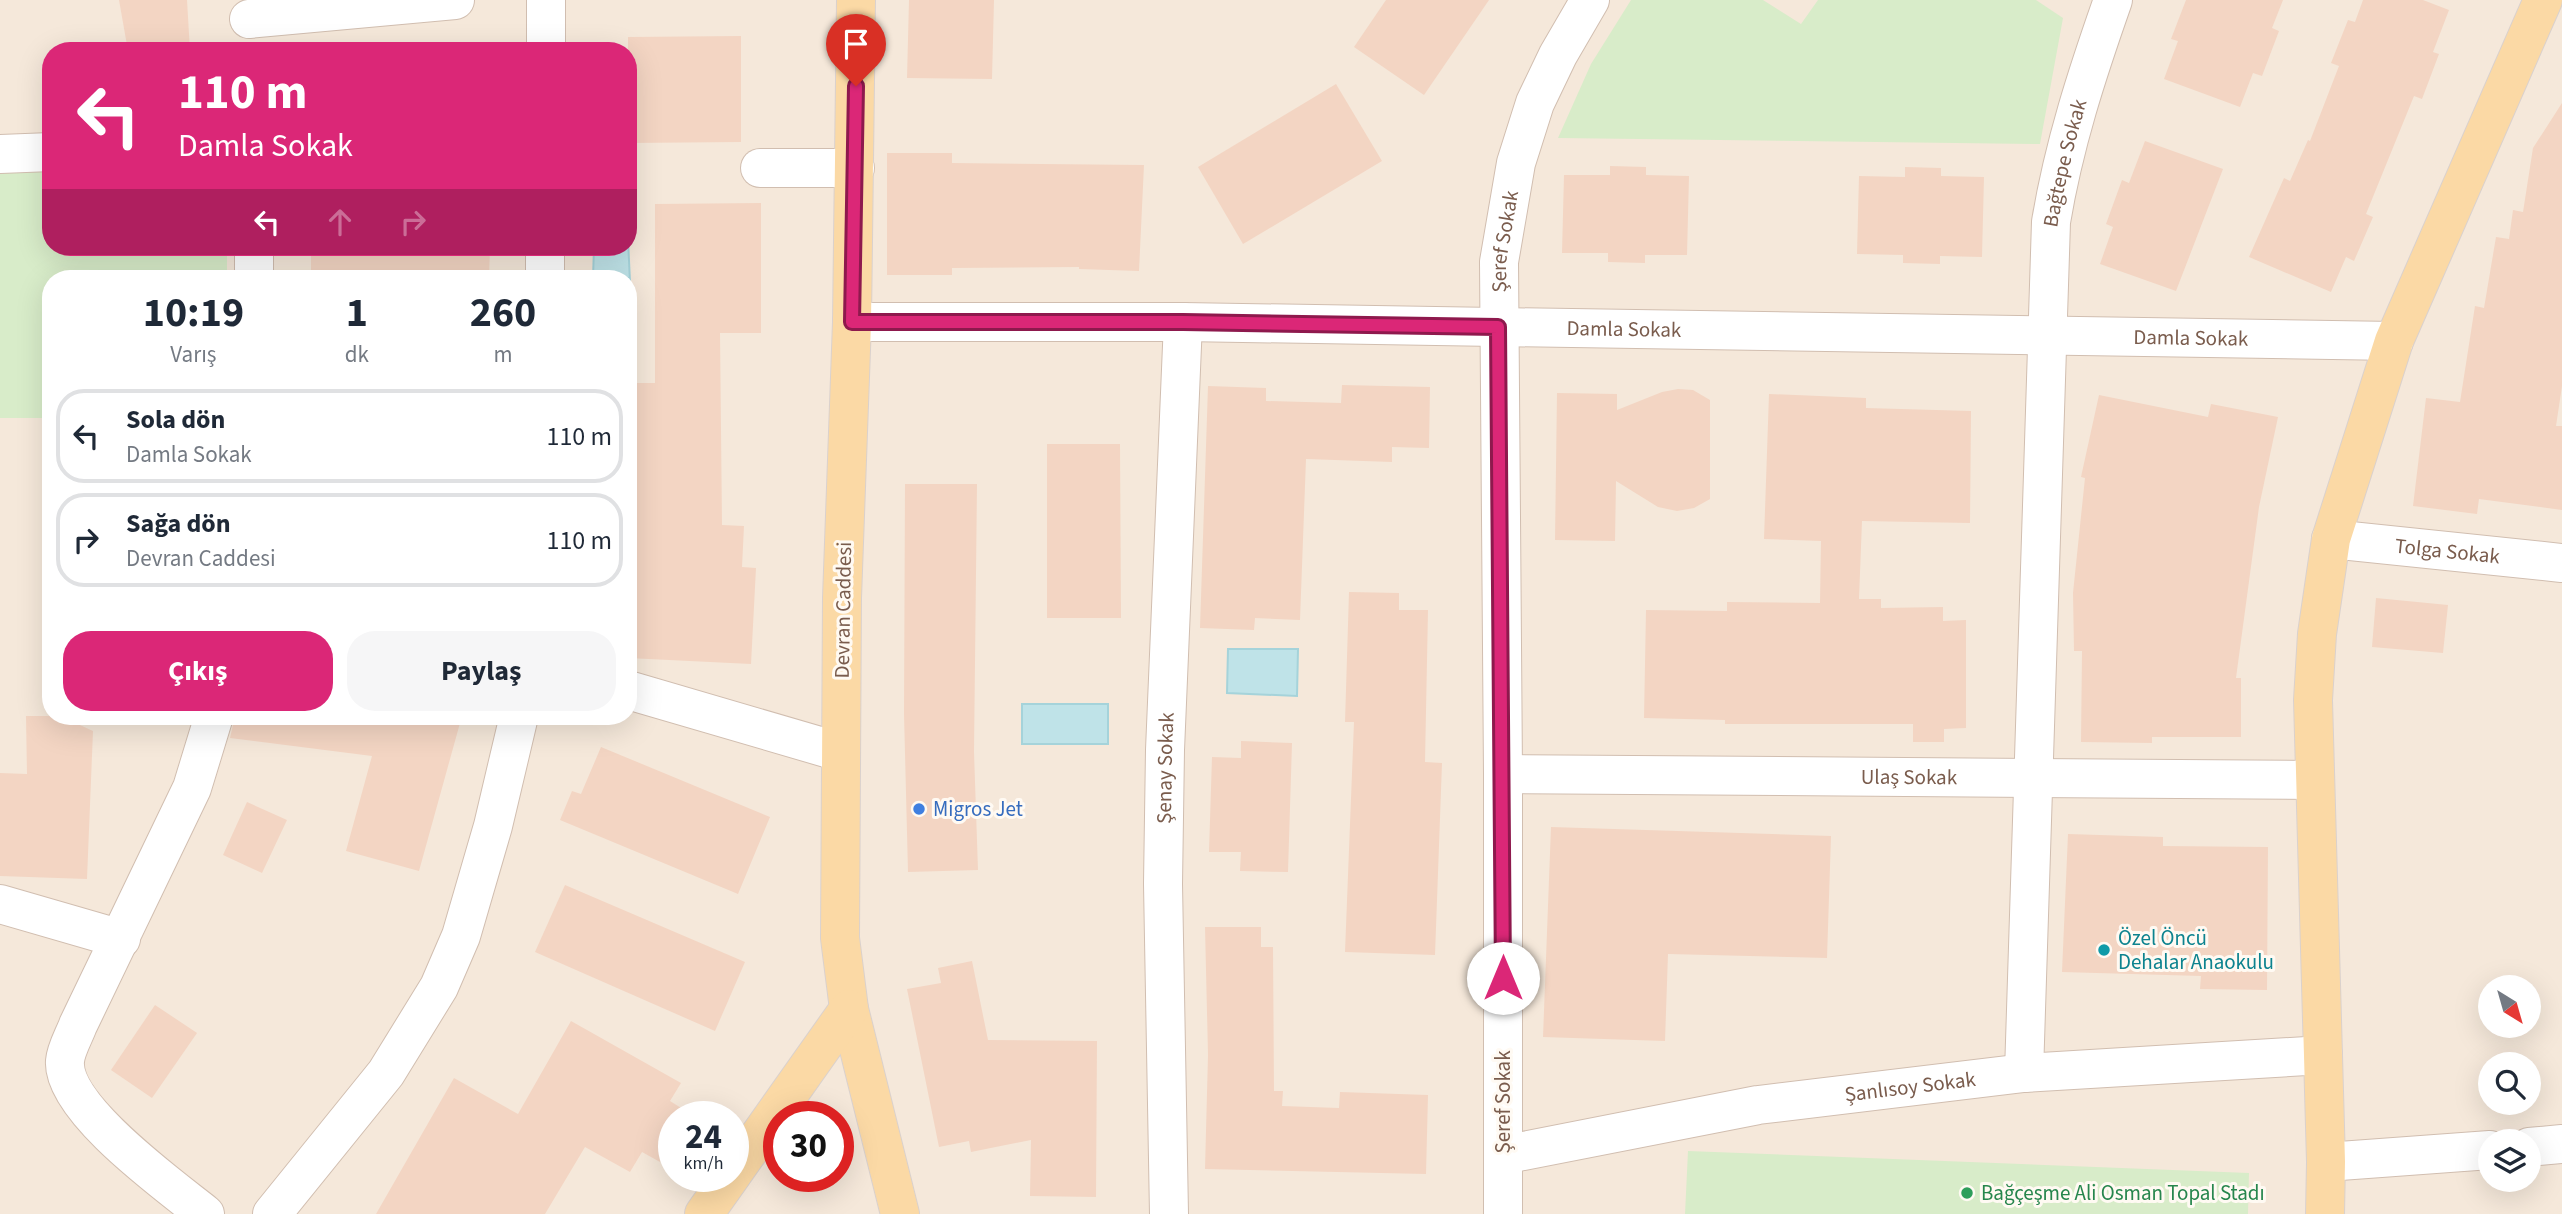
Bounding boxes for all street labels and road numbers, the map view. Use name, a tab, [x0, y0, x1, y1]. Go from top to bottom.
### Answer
street label: Bağtepe Sokak	[2035, 95, 2095, 229]
street label: Şeref Sokak	[1484, 187, 1526, 293]
street label: Damla Sokak	[1566, 313, 1682, 345]
street label: Damla Sokak	[2133, 322, 2249, 354]
street label: Tolga Sokak	[2393, 531, 2502, 572]
street label: Devran Caddesi	[827, 541, 859, 679]
street label: Şenay Sokak	[1149, 711, 1182, 824]
street label: Ulaş Sokak	[1861, 762, 1958, 792]
street label: Şeref Sokak	[1488, 1050, 1518, 1154]
street label: Şanlısoy Sokak	[1843, 1064, 1978, 1109]

